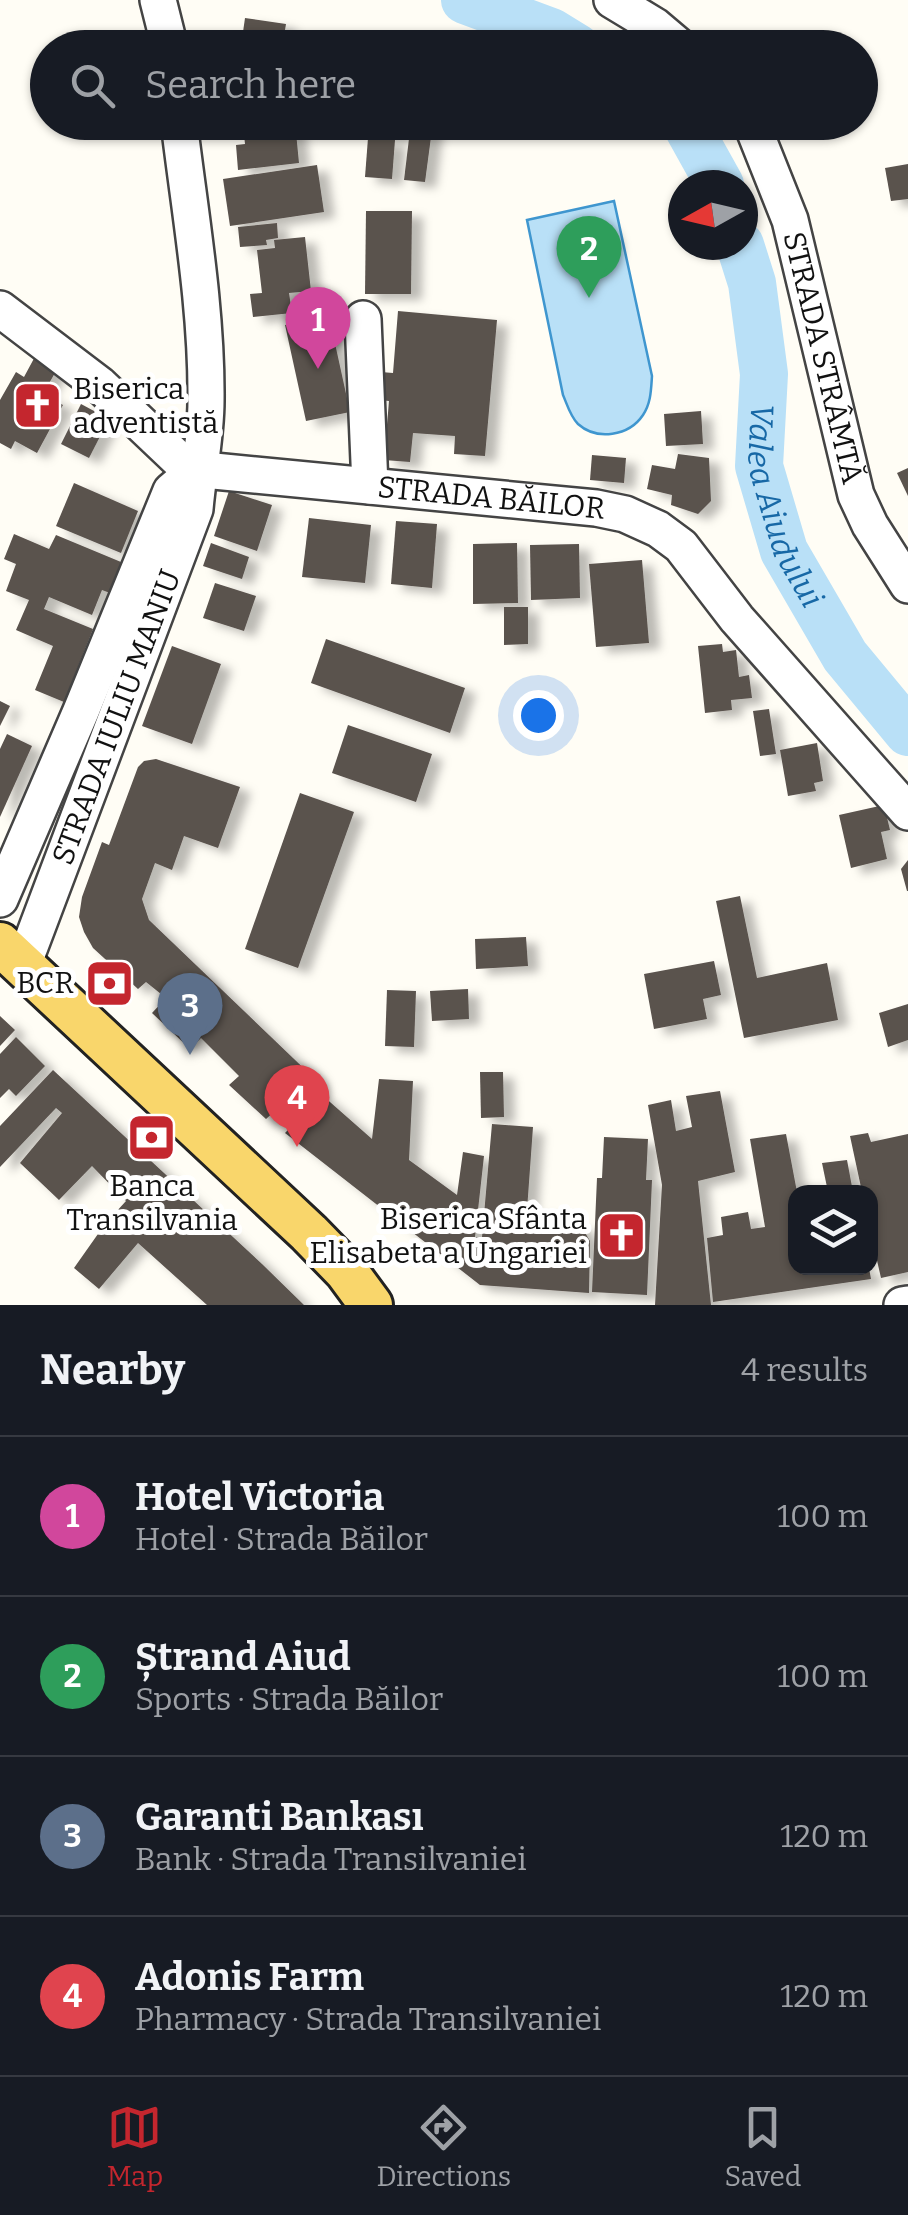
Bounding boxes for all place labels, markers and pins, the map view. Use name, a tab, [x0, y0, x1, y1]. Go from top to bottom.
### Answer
pin: 2	[556, 216, 622, 298]
pin: 1	[286, 286, 350, 369]
place label: Biserica adventistă	[73, 371, 218, 441]
church icon: Biserica adventistă	[12, 380, 64, 432]
bank icon: BCR	[83, 957, 135, 1009]
place label: BCR	[16, 965, 74, 1001]
pin: 3	[158, 972, 222, 1055]
pin: 4	[264, 1064, 330, 1147]
bank icon: Banca Transilvania	[126, 1111, 178, 1163]
place label: Banca Transilvania	[66, 1168, 238, 1238]
place label: Biserica Sfânta Elisabeta a Ungariei	[309, 1201, 587, 1271]
church icon: Biserica Sfânta Elisabeta a Ungariei	[596, 1210, 648, 1262]

